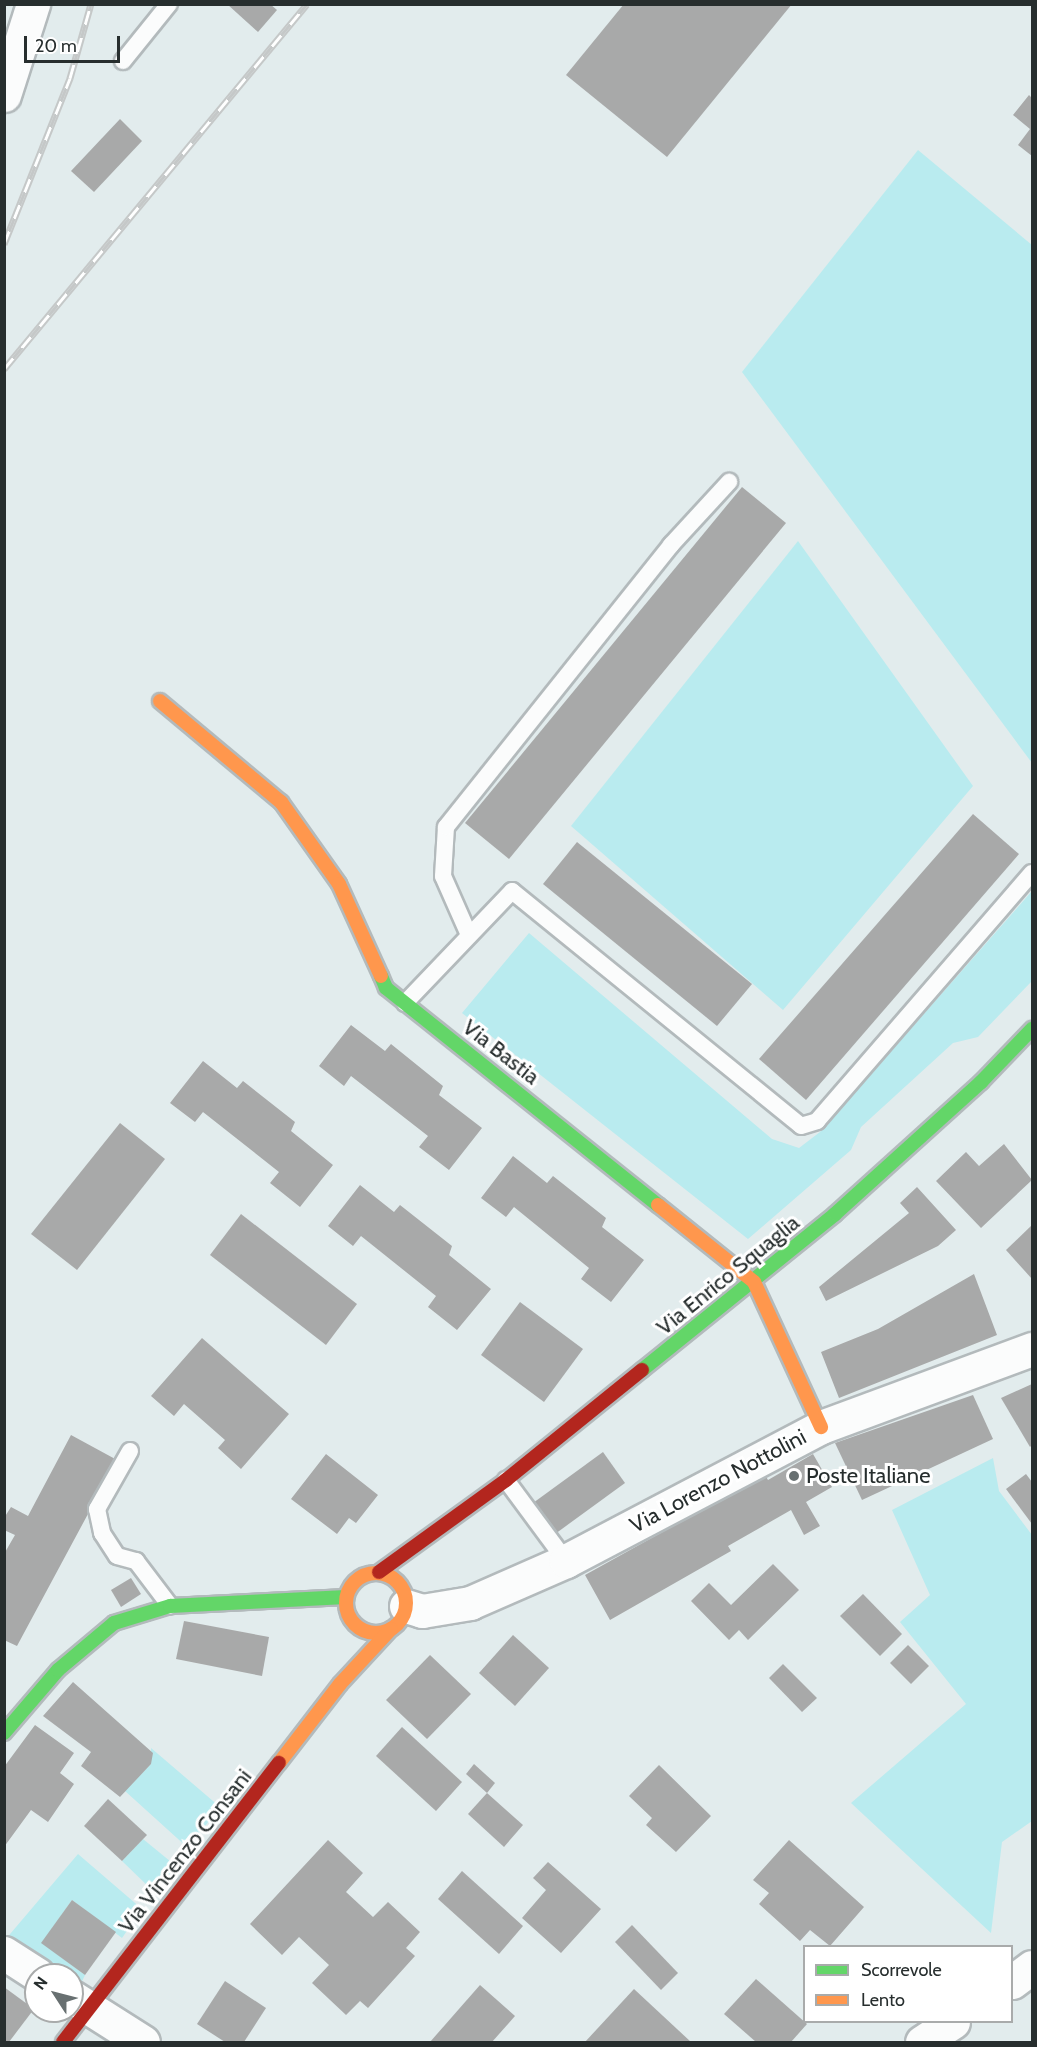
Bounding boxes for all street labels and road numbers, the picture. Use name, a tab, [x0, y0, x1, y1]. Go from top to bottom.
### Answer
street label: Via Bastia	[457, 1014, 545, 1090]
street label: Via Enrico Squaglia	[651, 1209, 805, 1341]
street label: Via Lorenzo Nottolini	[625, 1423, 811, 1539]
street label: Via Vincenzo Consani	[113, 1764, 257, 1938]

